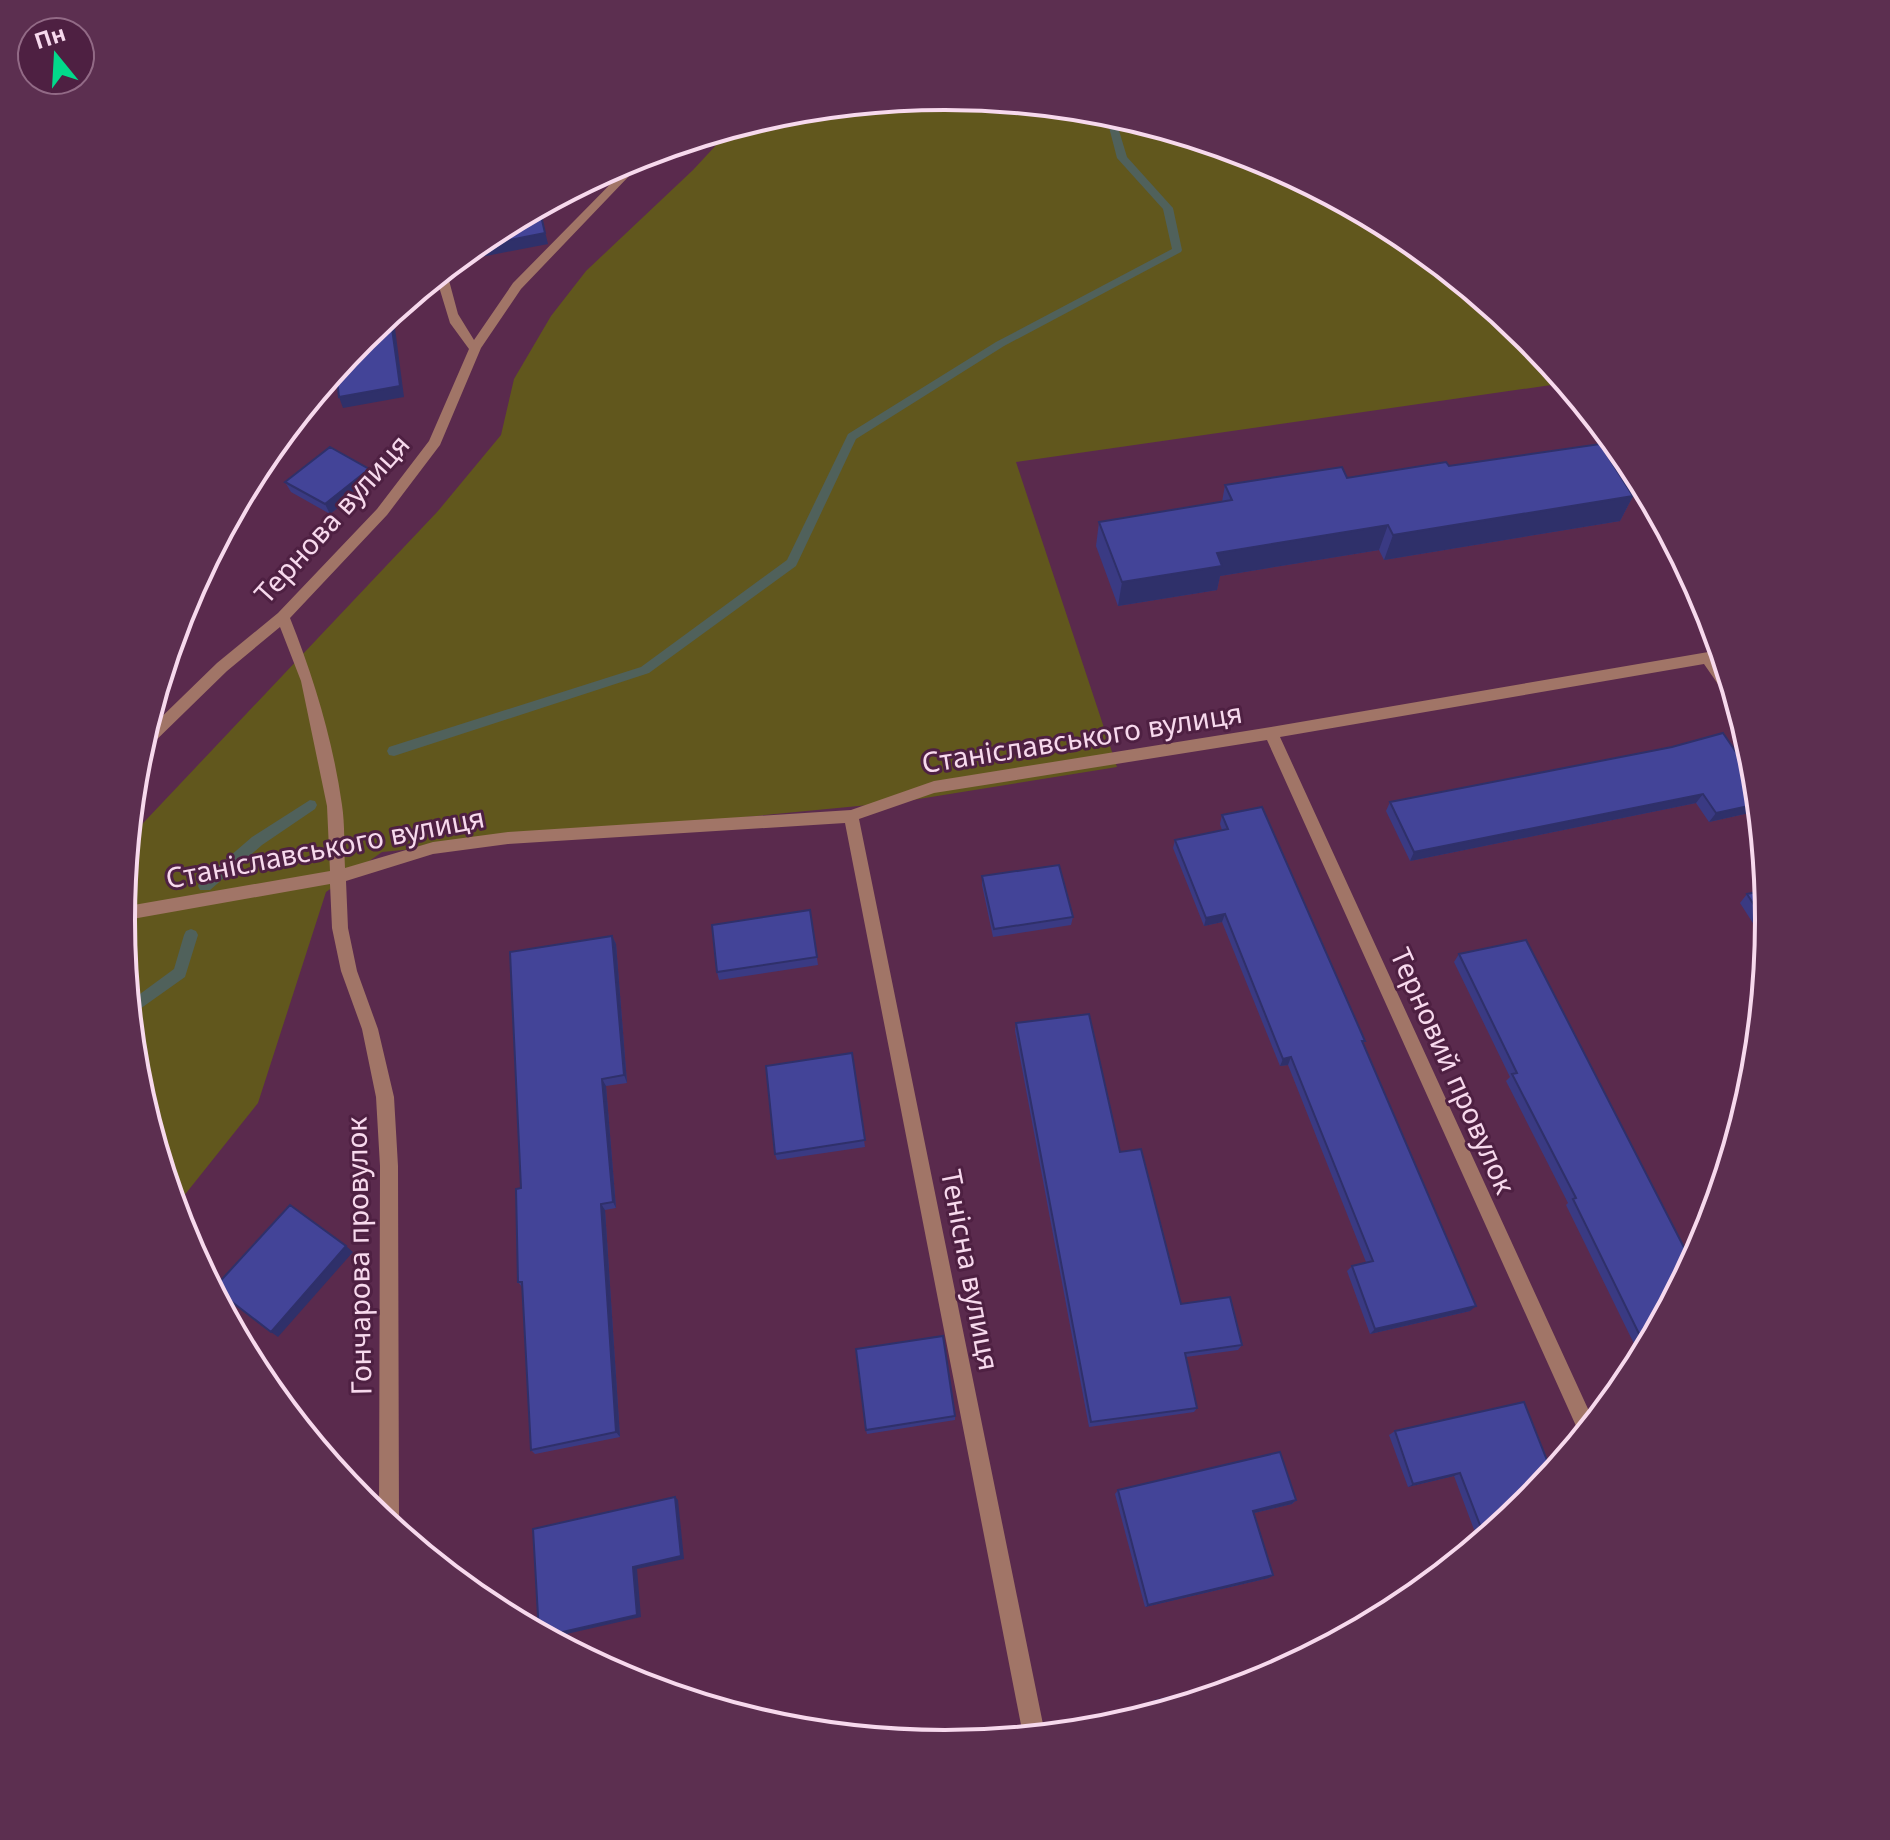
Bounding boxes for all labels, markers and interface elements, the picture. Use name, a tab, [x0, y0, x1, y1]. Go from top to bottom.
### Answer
north arrow	[16, 16, 96, 96]
text: Пн	[30, 17, 69, 55]
street label: Тернова вулиця	[245, 426, 417, 611]
street label: Станіславського вулиця	[919, 693, 1245, 781]
street label: Станіславського вулиця	[162, 797, 487, 897]
street label: Терновий провулок	[1383, 942, 1525, 1200]
street label: Гончарова провулок	[337, 1116, 379, 1395]
street label: Тенісна вулиця	[933, 1166, 1009, 1373]

